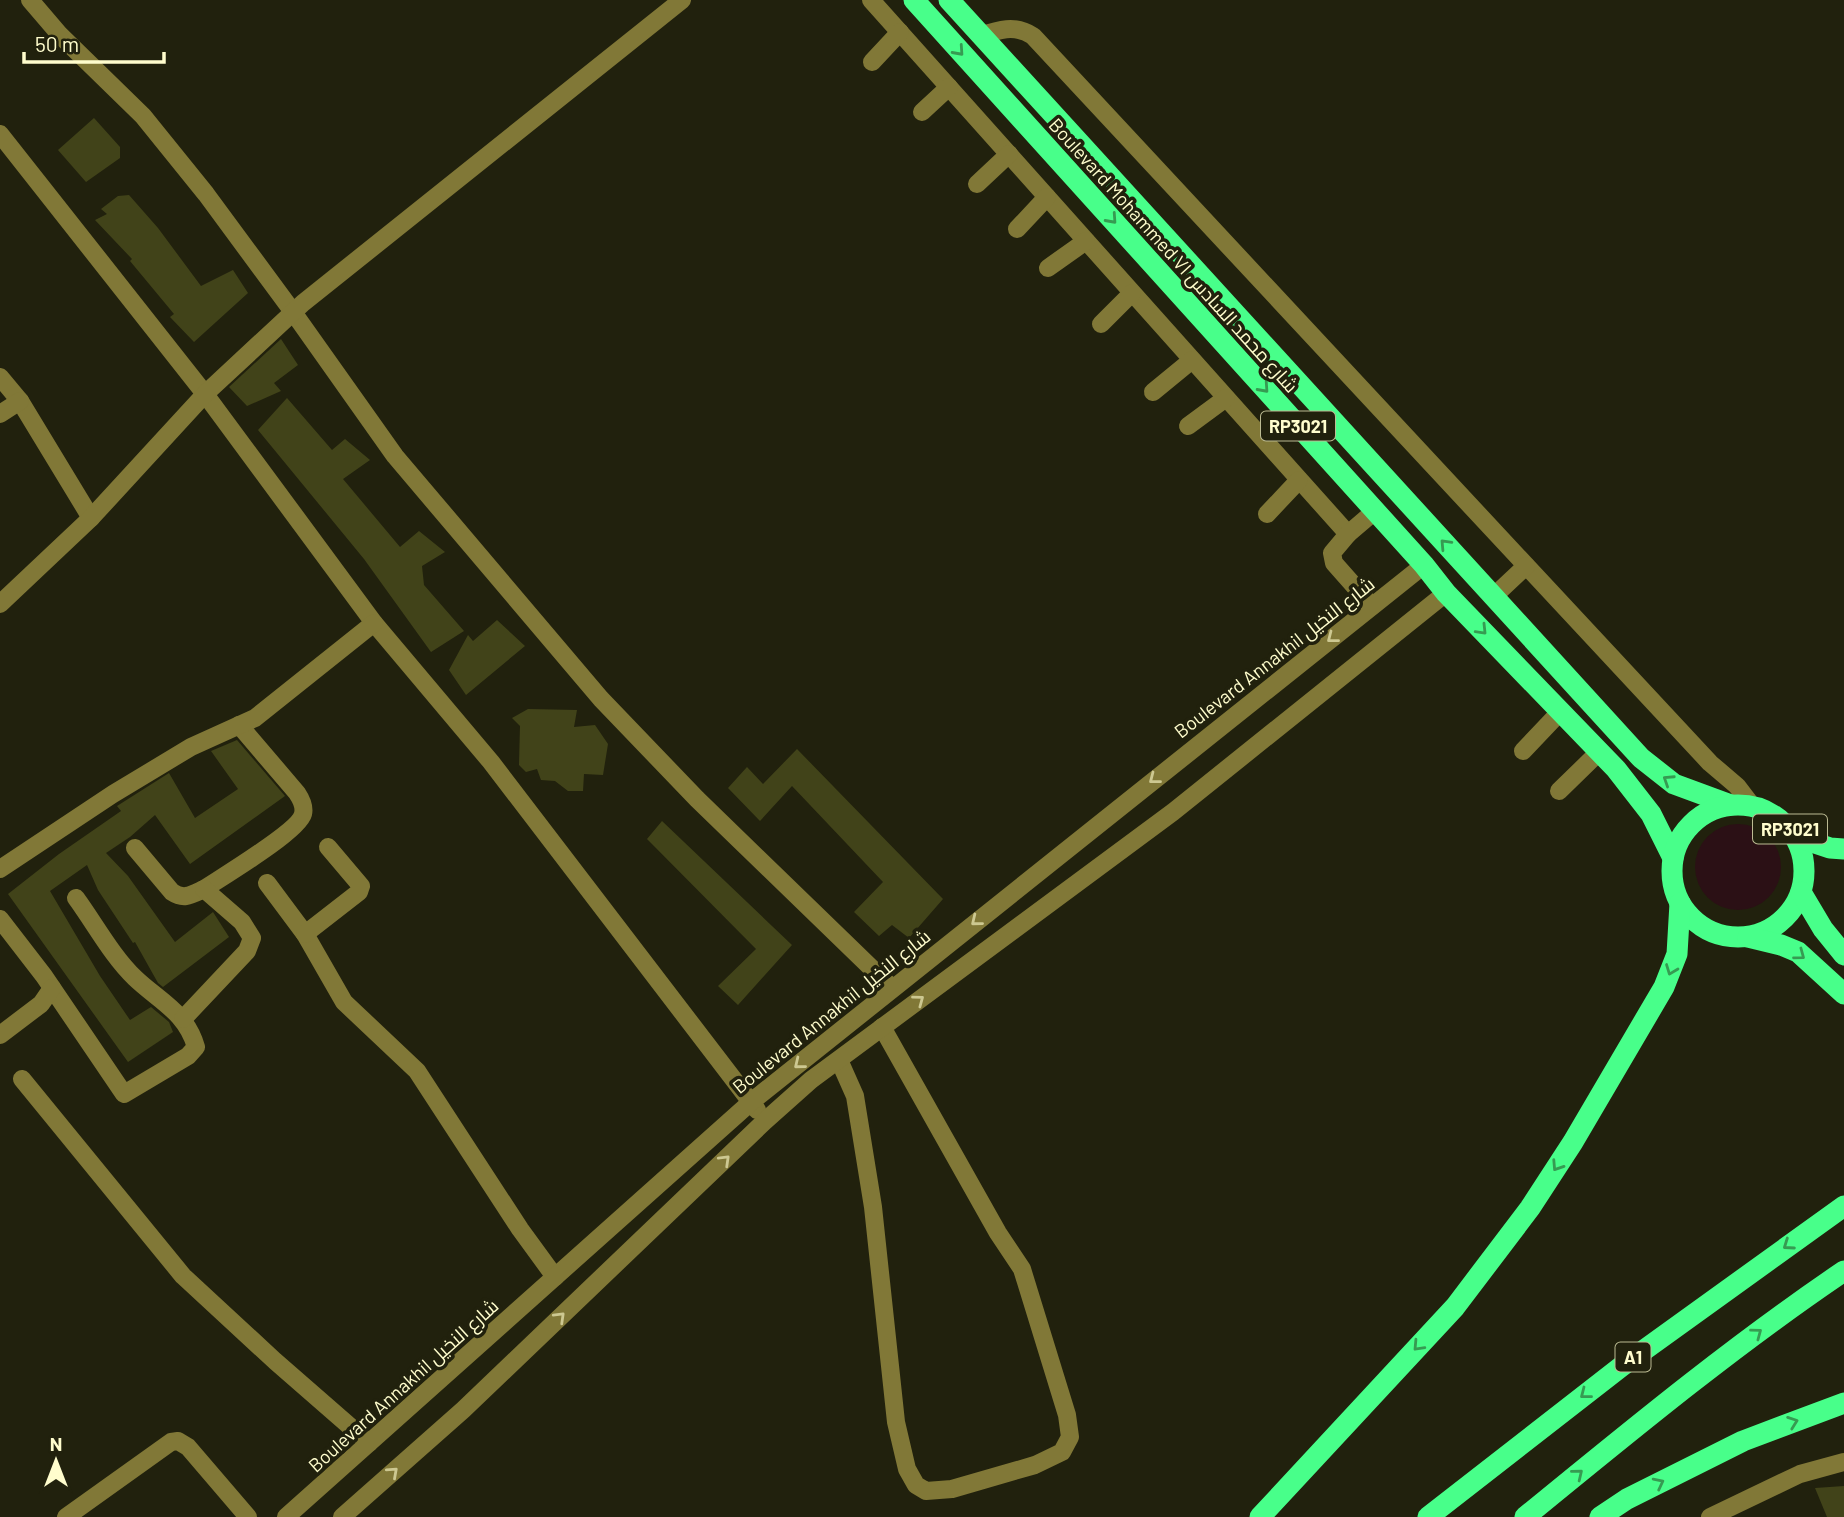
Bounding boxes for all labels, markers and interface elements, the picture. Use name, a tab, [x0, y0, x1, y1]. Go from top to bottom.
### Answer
scale bar	[24, 21, 164, 65]
text: 50 m	[35, 31, 79, 56]
one-way arrow	[951, 43, 964, 56]
street label: Boulevard Mohammed VI شارع محمد السادس	[1042, 113, 1303, 399]
one-way arrow	[1104, 211, 1116, 224]
one-way arrow	[1256, 380, 1269, 393]
road number: RP3021	[1261, 412, 1335, 440]
one-way arrow	[1440, 539, 1453, 552]
street label: Boulevard Annakhil شارع النخيل	[1169, 572, 1380, 745]
one-way arrow	[1473, 622, 1486, 635]
one-way arrow	[1328, 629, 1340, 642]
one-way arrow	[1149, 771, 1162, 784]
one-way arrow	[1663, 775, 1676, 788]
road number: RP3021	[1753, 814, 1827, 844]
one-way arrow	[971, 913, 984, 925]
street label: Boulevard Annakhil شارع النخيل	[728, 924, 936, 1100]
one-way arrow	[1793, 947, 1805, 960]
one-way arrow	[1665, 963, 1679, 975]
one-way arrow	[911, 996, 924, 1008]
one-way arrow	[794, 1055, 806, 1068]
one-way arrow	[716, 1155, 729, 1168]
one-way arrow	[1552, 1158, 1565, 1171]
one-way arrow	[1783, 1237, 1796, 1249]
street label: Boulevard Annakhil شارع النخيل	[303, 1294, 505, 1479]
one-way arrow	[552, 1313, 565, 1325]
one-way arrow	[1749, 1329, 1762, 1342]
one-way arrow	[1414, 1338, 1427, 1351]
road number: A1	[1616, 1342, 1650, 1372]
one-way arrow	[1581, 1386, 1593, 1399]
one-way arrow	[1787, 1416, 1799, 1430]
north arrow	[21, 1426, 91, 1496]
text: N	[50, 1432, 62, 1455]
one-way arrow	[385, 1468, 398, 1480]
one-way arrow	[1570, 1470, 1583, 1482]
one-way arrow	[1652, 1478, 1664, 1492]

